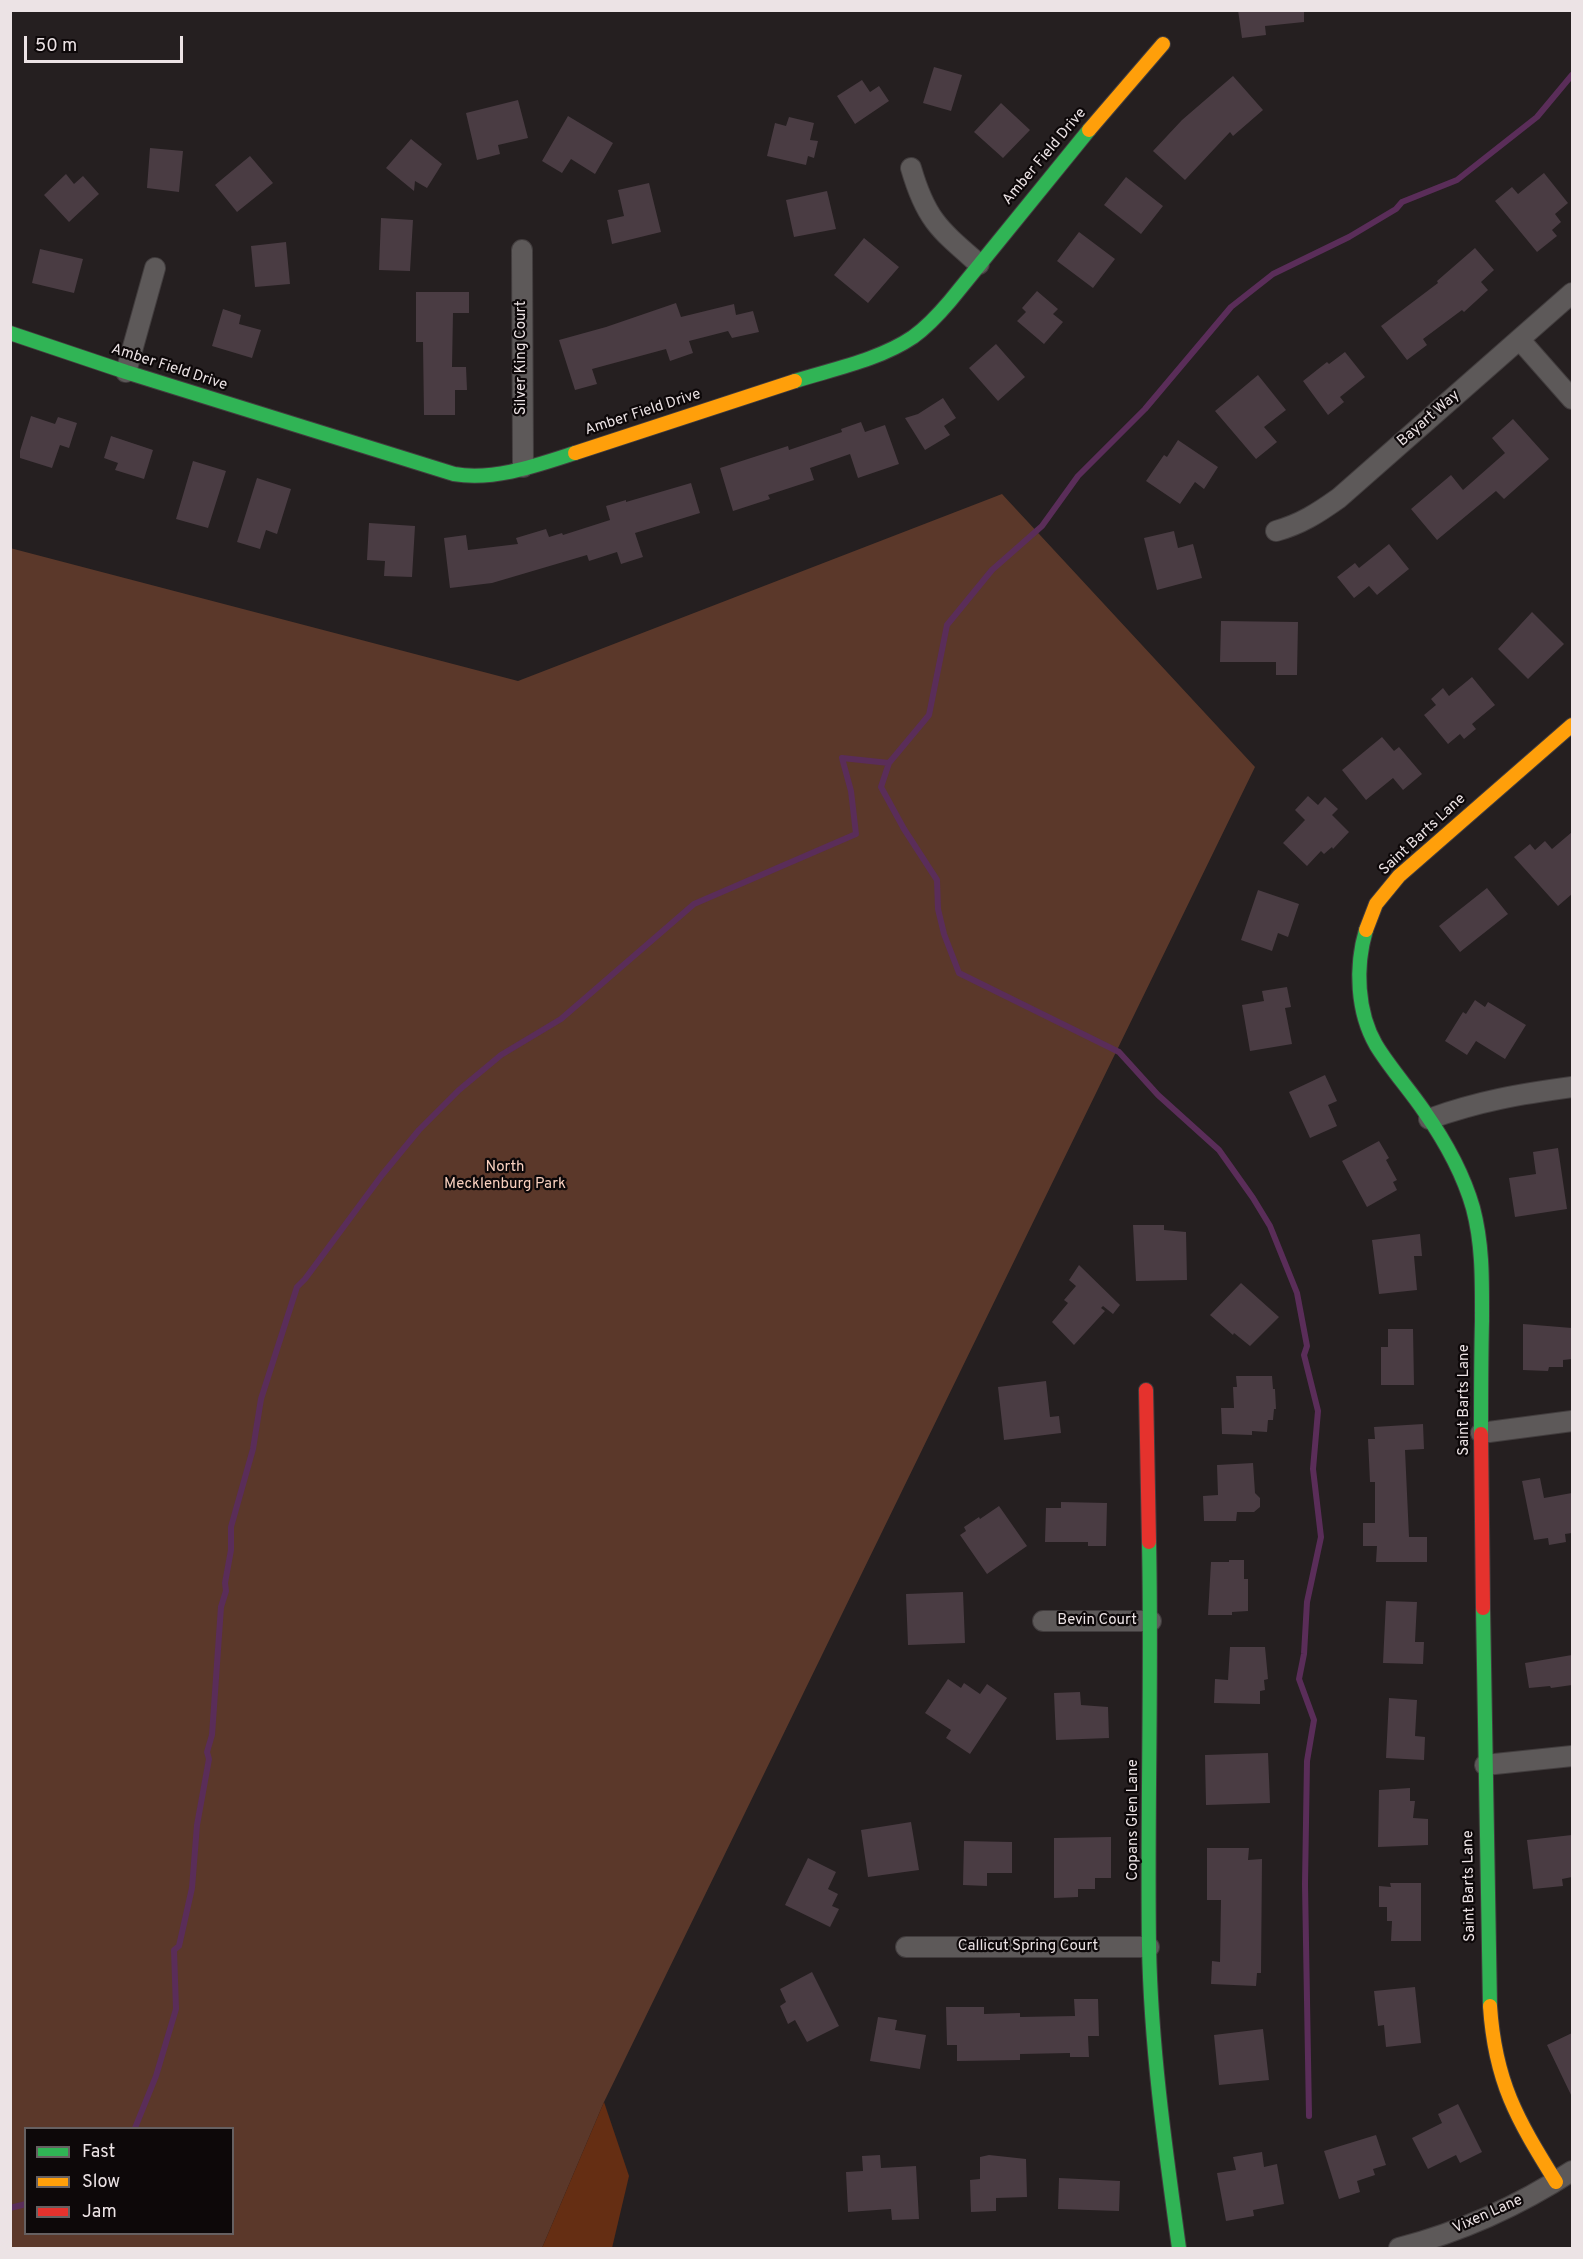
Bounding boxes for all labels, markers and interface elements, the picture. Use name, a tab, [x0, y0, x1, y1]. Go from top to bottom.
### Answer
scale bar	[27, 24, 186, 62]
text: 50 m	[35, 35, 77, 58]
street label: Amber Field Drive	[999, 105, 1091, 209]
street label: Silver King Court	[513, 301, 531, 415]
street label: Amber Field Drive	[109, 341, 229, 395]
street label: Amber Field Drive	[583, 386, 703, 440]
street label: Bayart Way	[1394, 387, 1464, 451]
street label: Saint Barts Lane	[1376, 790, 1470, 880]
park label: North Mecklenburg Park	[444, 1159, 566, 1194]
street label: Saint Barts Lane	[1456, 1344, 1474, 1456]
street label: Bevin Court	[1057, 1612, 1137, 1630]
street label: Copans Glen Lane	[1125, 1759, 1143, 1881]
street label: Saint Barts Lane	[1460, 1830, 1480, 1942]
street label: Callicut Spring Court	[958, 1938, 1098, 1956]
legend	[24, 2127, 234, 2235]
text: Fast	[82, 2141, 115, 2164]
text: Slow	[82, 2171, 120, 2194]
street label: Vixen Lane	[1450, 2192, 1526, 2238]
text: Jam	[82, 2201, 117, 2224]

